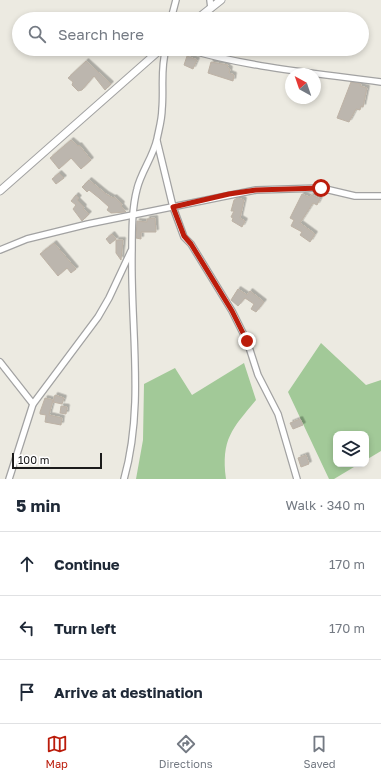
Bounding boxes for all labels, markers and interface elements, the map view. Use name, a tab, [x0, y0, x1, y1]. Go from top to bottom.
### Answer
search box	[12, 12, 369, 56]
icon: search	[26, 23, 48, 45]
text: Search here	[58, 25, 144, 43]
north arrow	[285, 68, 321, 104]
route start	[312, 179, 330, 197]
route end	[238, 332, 256, 350]
map controls	[333, 431, 369, 467]
button: layers	[333, 431, 369, 467]
scale bar	[12, 451, 102, 470]
text: 100 m	[18, 453, 49, 466]
text: 5 min	[16, 495, 60, 516]
text: Walk · 340 m	[285, 497, 365, 513]
icon: ahead	[16, 553, 38, 575]
text: Continue	[54, 555, 120, 573]
text: 170 m	[329, 556, 365, 572]
icon: left	[16, 617, 38, 639]
text: Turn left	[54, 619, 116, 637]
text: 170 m	[329, 620, 365, 636]
icon: arrive	[16, 681, 38, 703]
text: Arrive at destination	[54, 683, 203, 701]
tab: Map	[45, 733, 68, 770]
tab: Directions	[159, 733, 213, 770]
tab: Saved	[303, 733, 336, 770]

